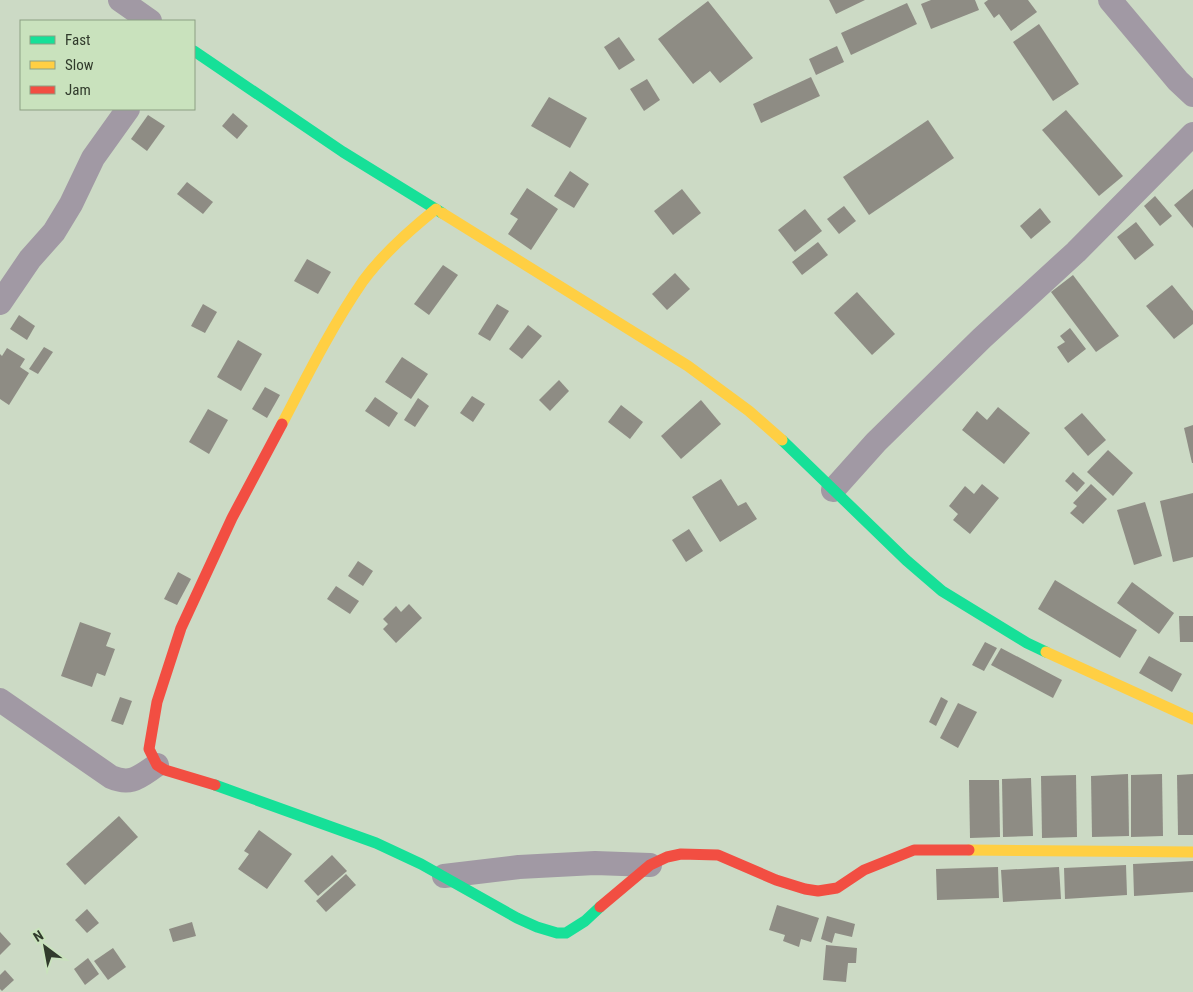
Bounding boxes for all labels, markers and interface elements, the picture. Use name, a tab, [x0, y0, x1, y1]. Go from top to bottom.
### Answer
legend	[20, 20, 195, 110]
text: Fast	[65, 31, 90, 49]
text: Slow	[65, 56, 94, 74]
text: Jam	[65, 81, 91, 99]
north arrow	[20, 922, 70, 972]
text: N	[30, 927, 46, 945]

